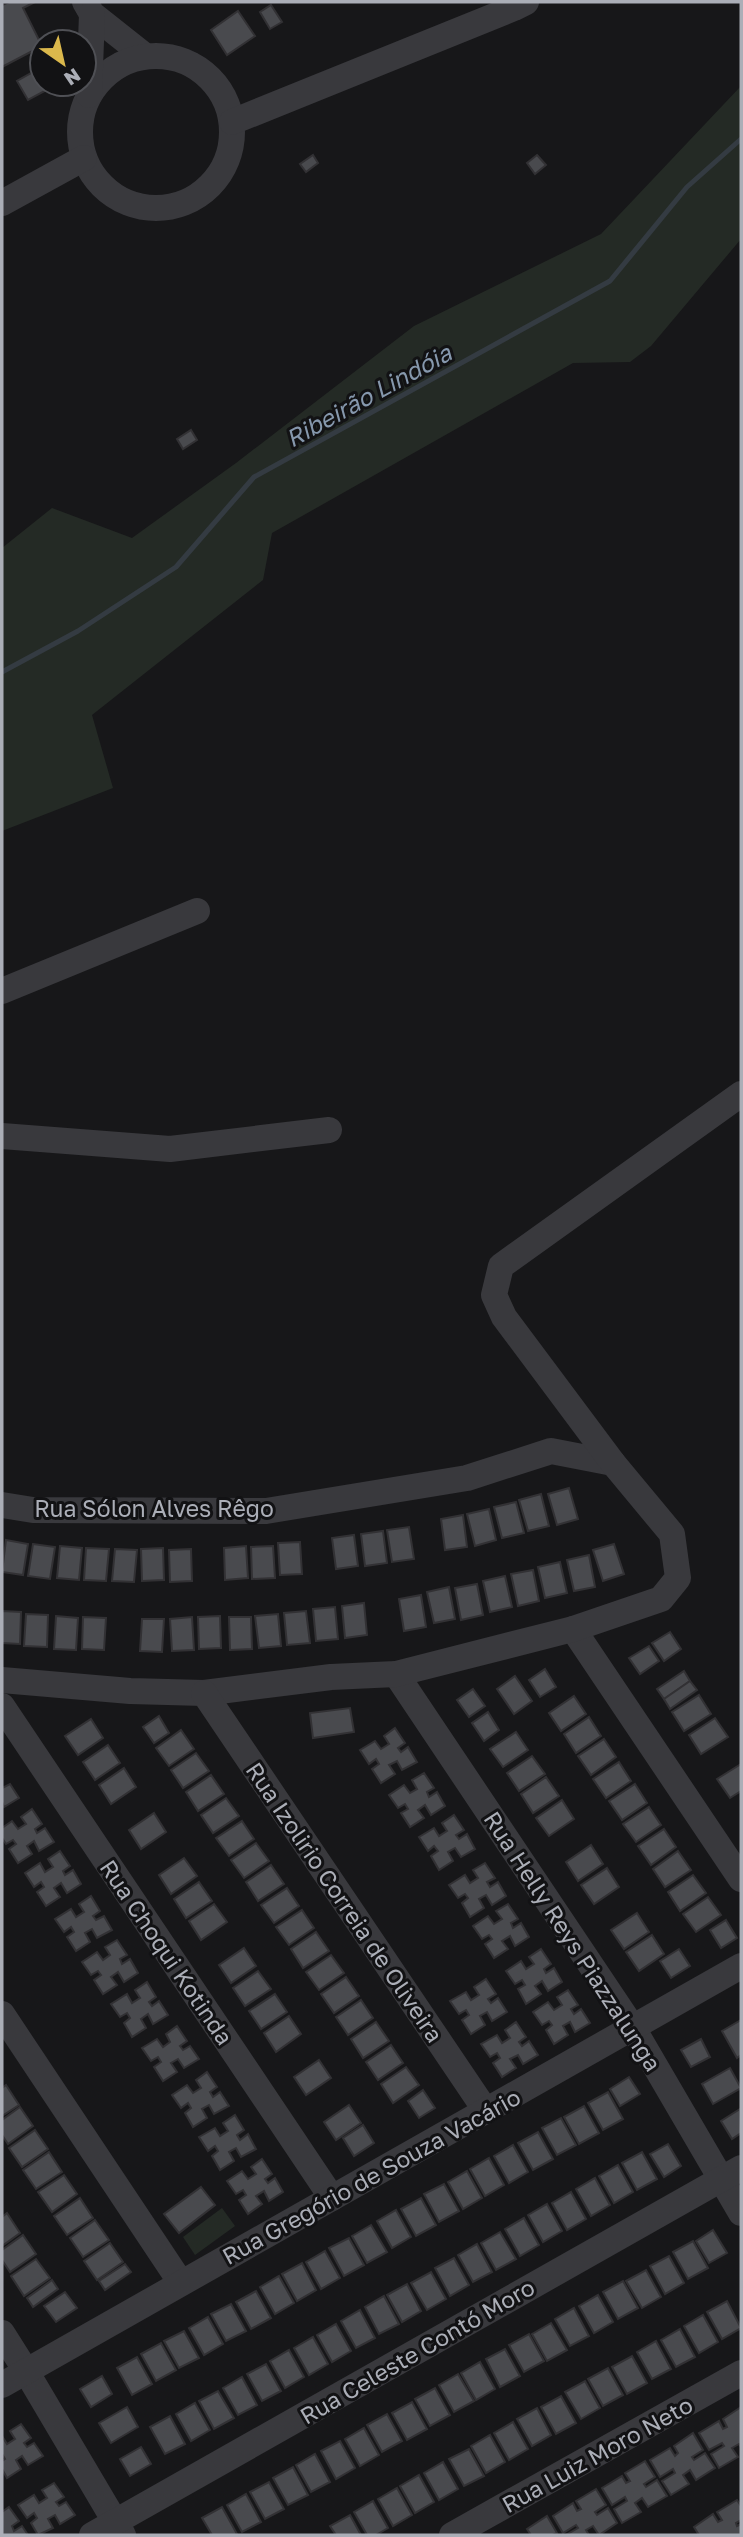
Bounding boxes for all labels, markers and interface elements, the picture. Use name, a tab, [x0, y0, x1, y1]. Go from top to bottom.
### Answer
north arrow	[28, 28, 98, 98]
text: N	[60, 64, 85, 91]
water label: Ribeirão Lindóia	[280, 337, 457, 453]
street label: Rua Sólon Alves Rêgo	[34, 1494, 274, 1522]
street label: Rua Izolirio Correia de Oliveira	[241, 1757, 449, 2047]
street label: Rua Helly Reys Piazzalunga	[478, 1806, 668, 2076]
street label: Rua Choqui Kotinda	[95, 1854, 239, 2050]
street label: Rua Gregório de Souza Vacário	[217, 2082, 525, 2270]
street label: Rua Celeste Contó Moro	[295, 2272, 539, 2430]
street label: Rua Luiz Moro Neto	[497, 2390, 697, 2518]

